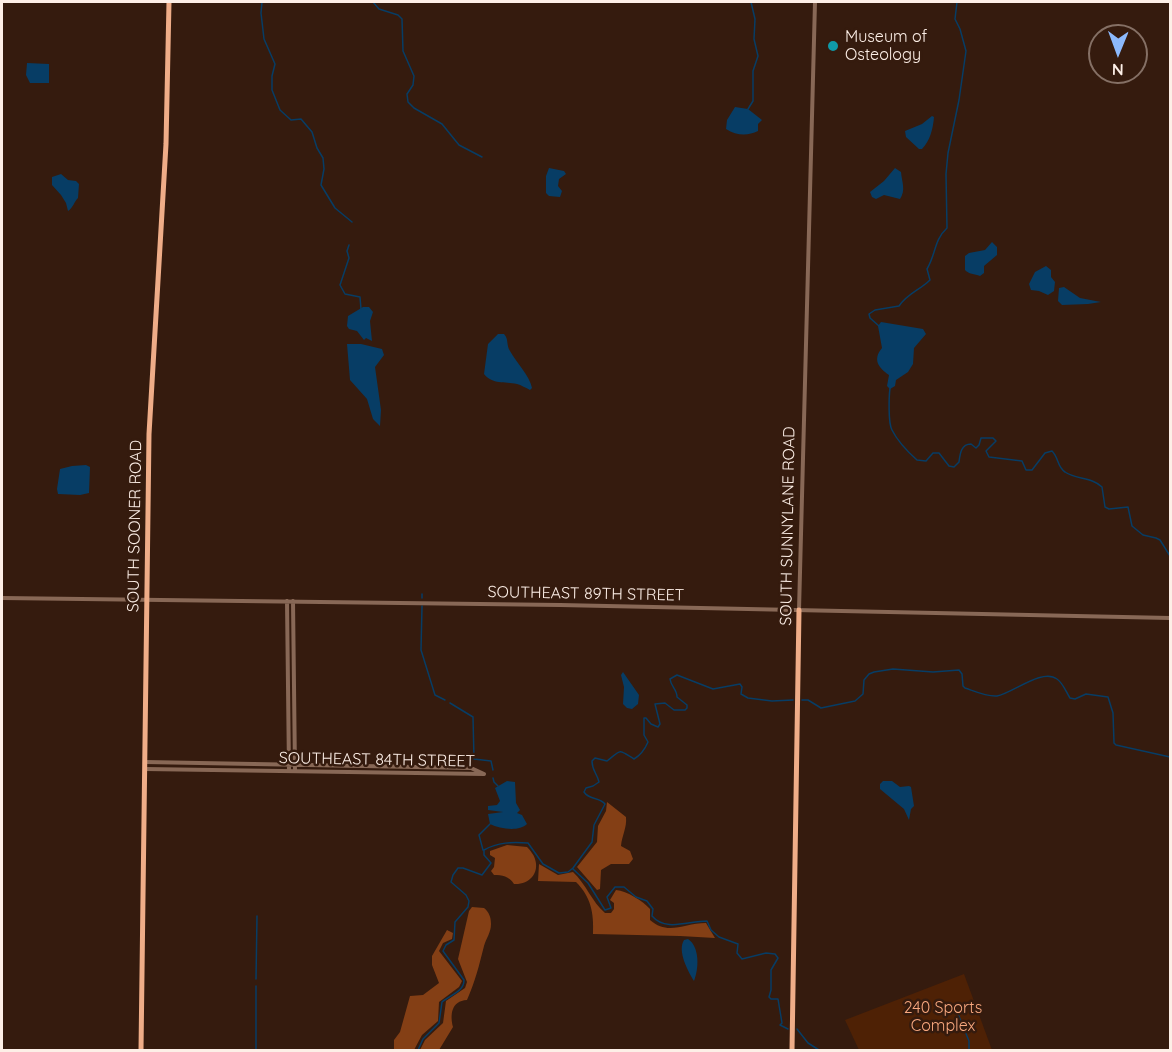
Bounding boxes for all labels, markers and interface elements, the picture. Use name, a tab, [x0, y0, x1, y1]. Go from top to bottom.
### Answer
north arrow	[1088, 24, 1148, 84]
place label: Museum of Osteology	[845, 27, 927, 65]
marker: Museum of Osteology	[826, 39, 840, 53]
text: N	[1112, 60, 1124, 80]
street label: SOUTH SUNNYLANE ROAD	[777, 426, 799, 626]
street label: SOUTH SOONER ROAD	[124, 440, 146, 612]
street label: SOUTHEAST 89TH STREET	[488, 583, 684, 605]
street label: SOUTHEAST 84TH STREET	[279, 749, 475, 771]
park label: 240 Sports Complex	[904, 998, 982, 1036]

